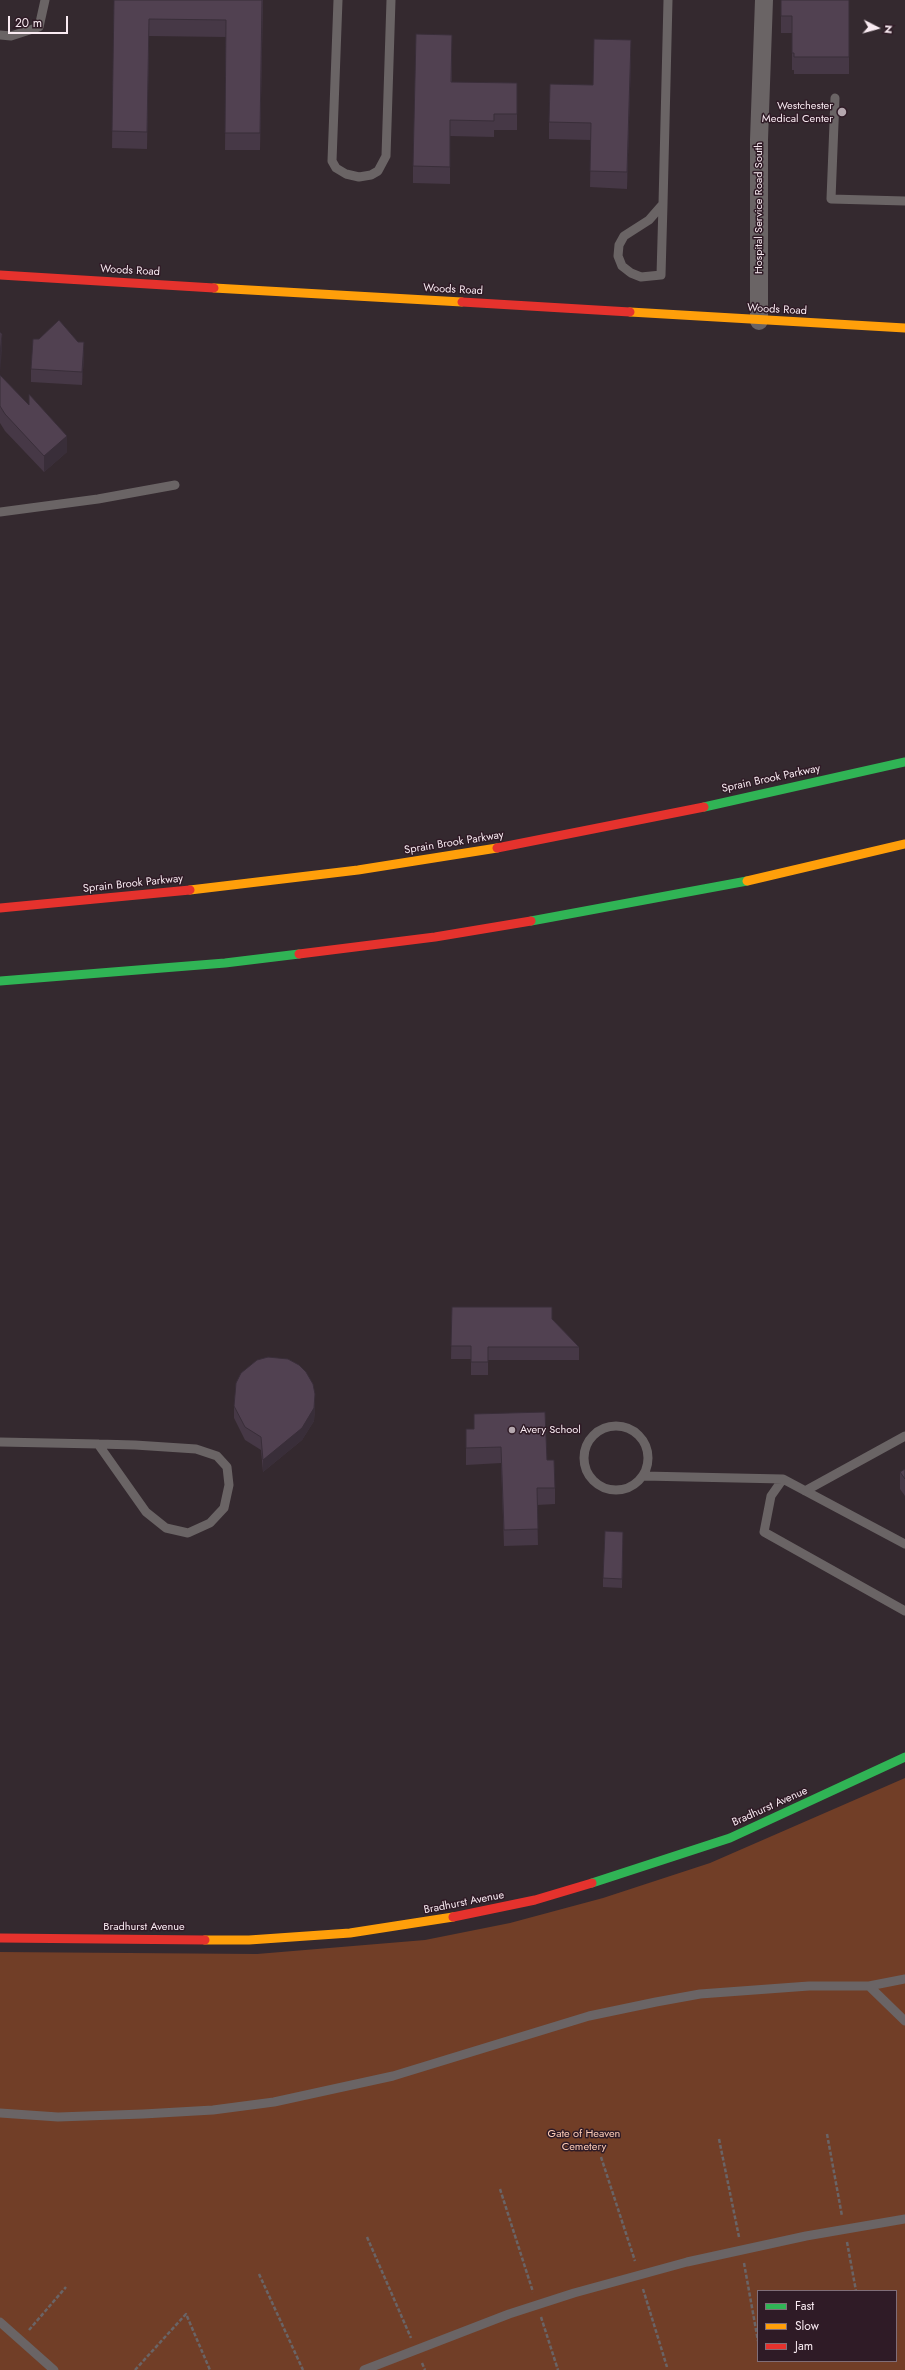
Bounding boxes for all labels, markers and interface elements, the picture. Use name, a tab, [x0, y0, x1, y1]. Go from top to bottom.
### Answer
scale bar	[10, 8, 70, 34]
north arrow	[857, 8, 897, 48]
text: 20 m	[15, 14, 42, 32]
text: N	[881, 24, 897, 34]
place label: Westchester Medical Center	[762, 99, 833, 125]
marker: Westchester Medical Center	[836, 106, 848, 118]
street label: Hospital Service Road South	[752, 142, 766, 274]
street label: Woods Road	[100, 263, 160, 279]
street label: Woods Road	[423, 282, 483, 298]
street label: Woods Road	[747, 302, 807, 318]
street label: Sprain Brook Parkway	[720, 762, 822, 796]
street label: Sprain Brook Parkway	[403, 829, 505, 857]
street label: Sprain Brook Parkway	[82, 872, 184, 896]
place label: Avery School	[520, 1423, 581, 1437]
marker: Avery School	[507, 1425, 517, 1435]
street label: Bradhurst Avenue	[730, 1784, 810, 1830]
street label: Bradhurst Avenue	[423, 1889, 505, 1917]
street label: Bradhurst Avenue	[103, 1920, 185, 1934]
park label: Gate of Heaven Cemetery	[548, 2127, 620, 2153]
legend	[757, 2290, 897, 2362]
text: Fast	[795, 2297, 814, 2315]
text: Slow	[795, 2317, 819, 2335]
text: Jam	[795, 2337, 813, 2355]

